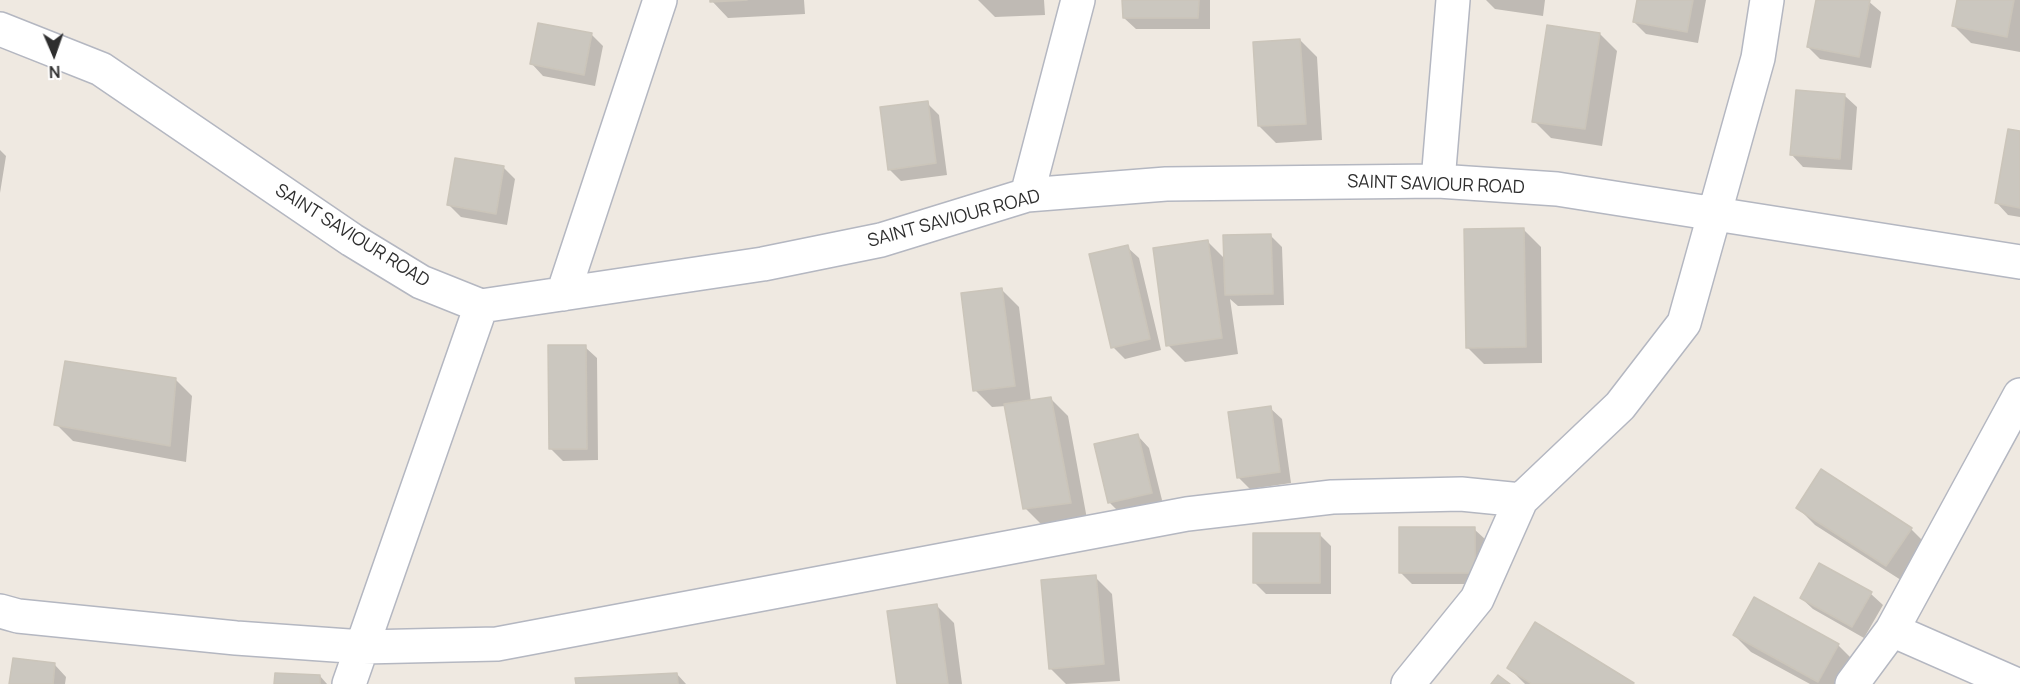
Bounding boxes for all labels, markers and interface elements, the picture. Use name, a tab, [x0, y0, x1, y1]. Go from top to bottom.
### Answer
north arrow	[24, 24, 84, 84]
text: N	[48, 61, 61, 83]
street label: SAINT SAVIOUR ROAD	[1347, 171, 1525, 199]
street label: SAINT SAVIOUR ROAD	[271, 180, 433, 292]
street label: SAINT SAVIOUR ROAD	[865, 186, 1043, 252]

